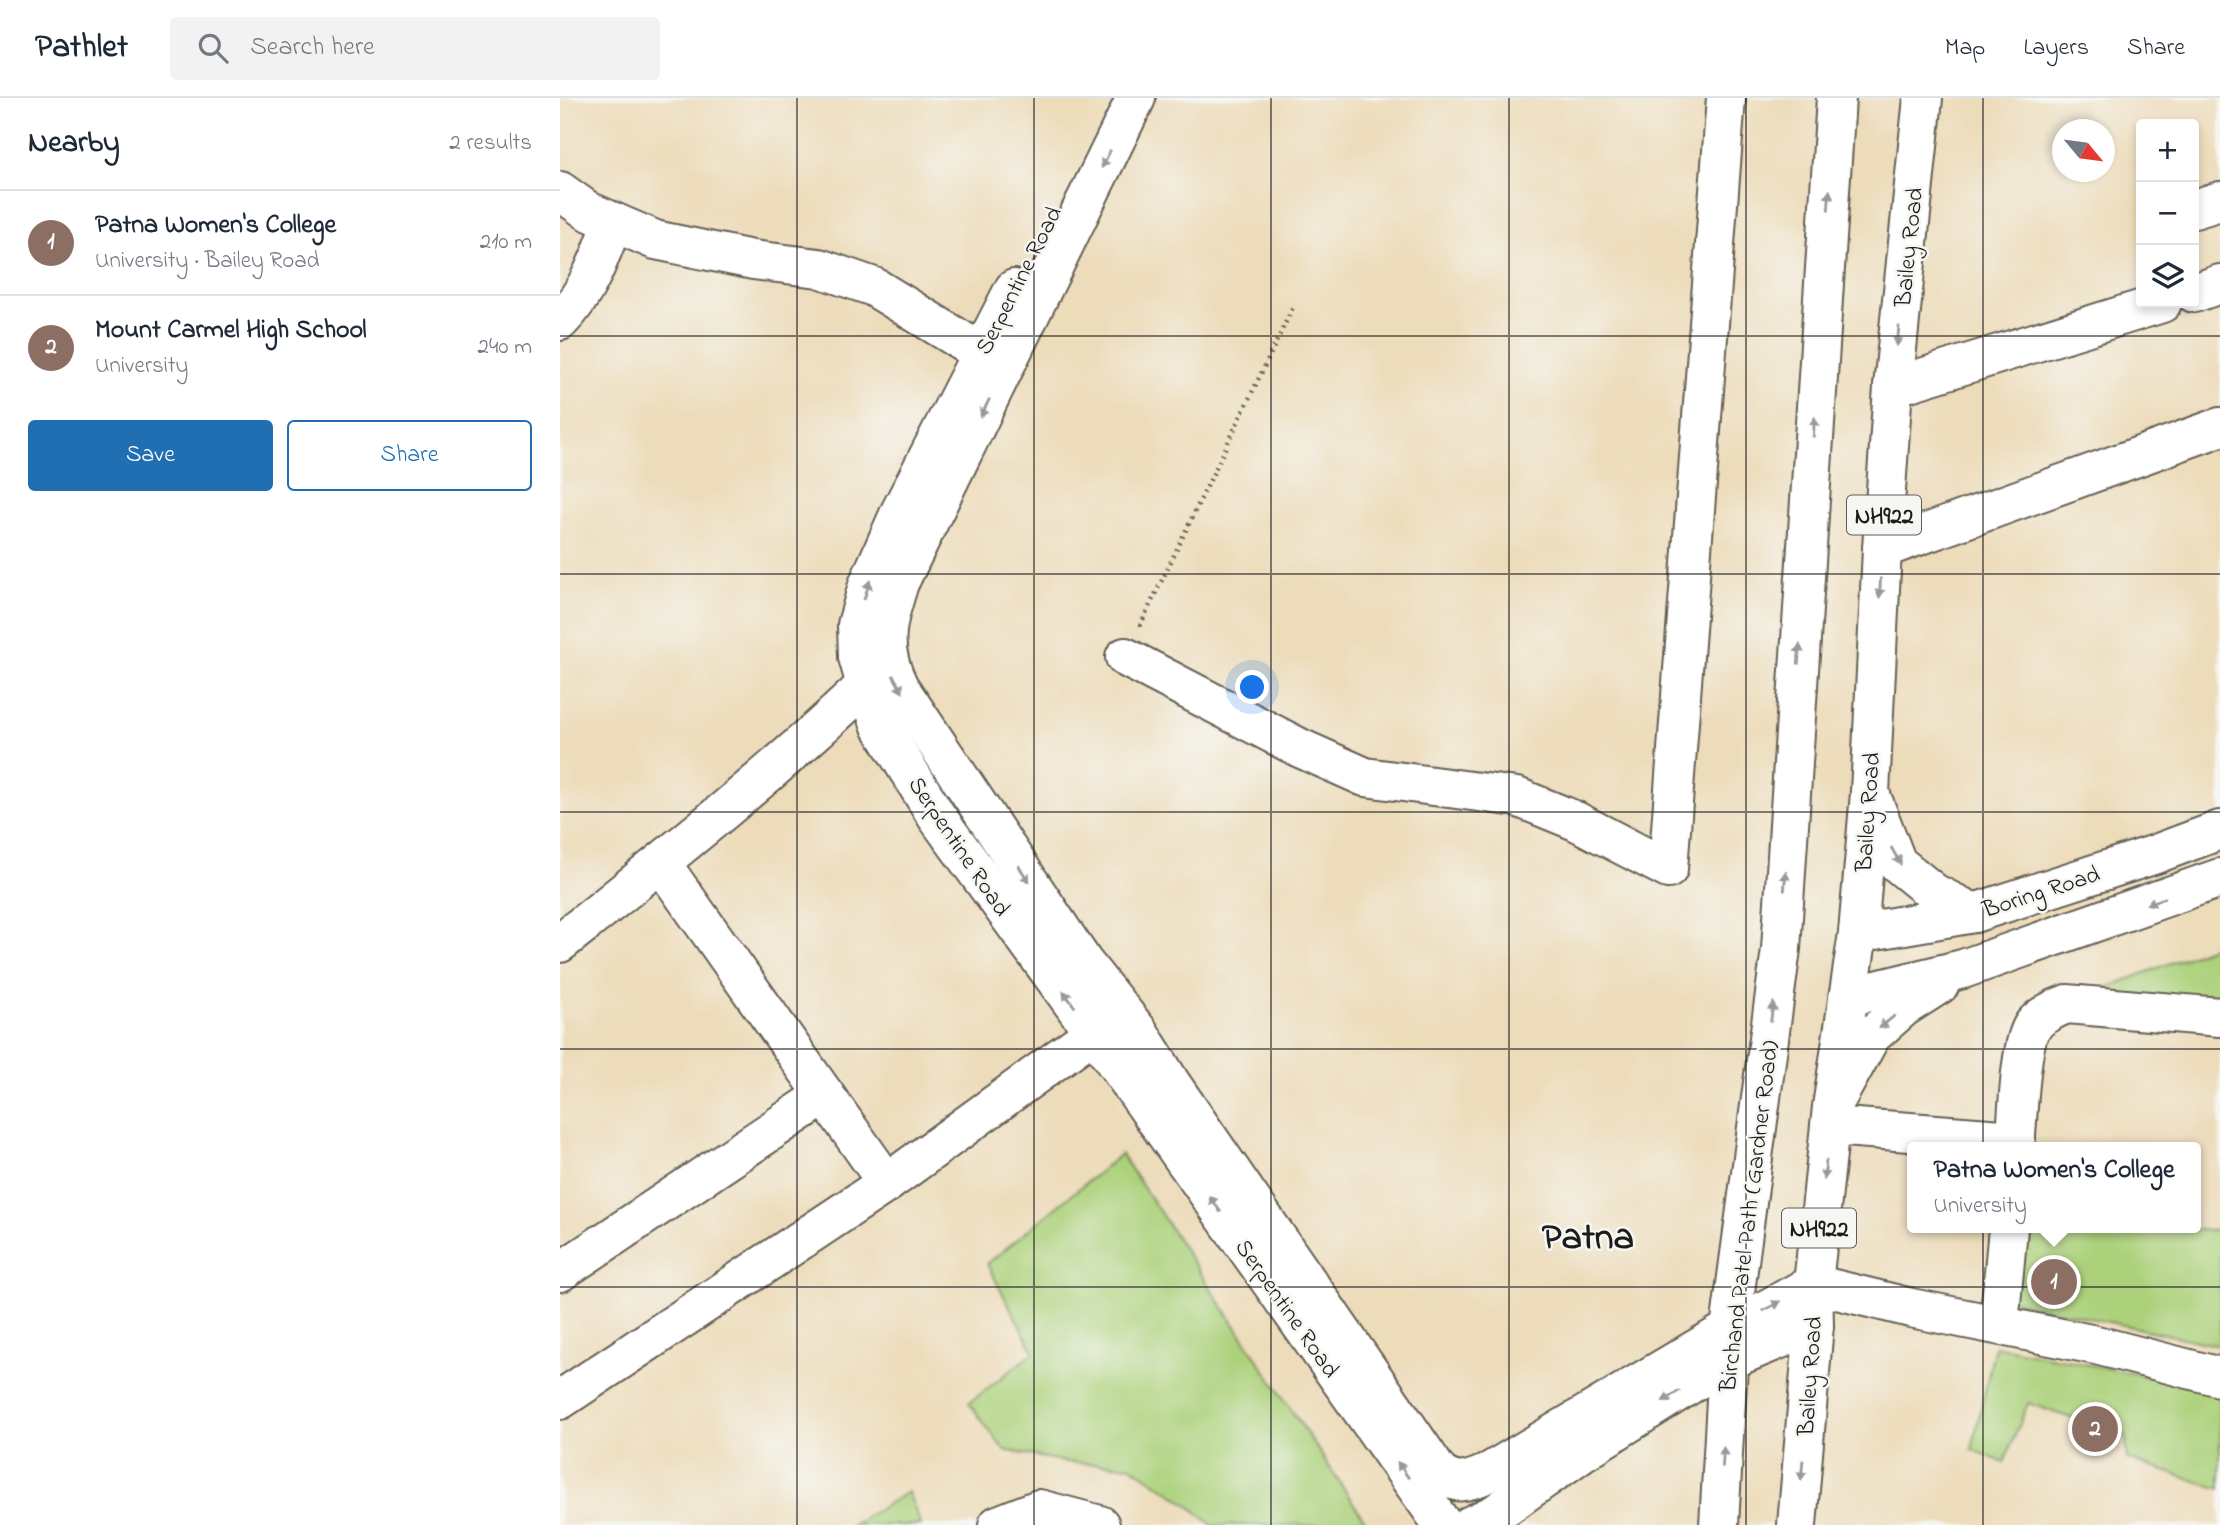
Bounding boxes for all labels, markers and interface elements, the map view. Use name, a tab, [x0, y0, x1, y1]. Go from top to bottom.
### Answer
search box	[170, 17, 660, 80]
text: Pathlet	[35, 24, 128, 72]
icon: search	[194, 29, 232, 67]
text: Search here	[250, 29, 375, 67]
text: Map	[1945, 31, 1985, 66]
text: Layers	[2023, 31, 2089, 66]
text: Share	[2127, 31, 2185, 66]
north arrow	[2052, 119, 2115, 182]
map controls	[2136, 119, 2199, 308]
button: +	[2136, 119, 2199, 182]
text: Nearby	[28, 122, 120, 166]
text: 2 results	[449, 127, 532, 160]
one-way arrow	[1101, 149, 1112, 169]
button: −	[2136, 182, 2199, 245]
street label: Bailey Road	[1887, 185, 1935, 310]
one-way arrow	[1824, 188, 1835, 210]
street label: Serpentine Road	[968, 200, 1073, 361]
text: Patna Women's College	[95, 207, 336, 245]
text: 1	[47, 226, 55, 259]
text: 210 m	[480, 226, 532, 259]
text: University · Bailey Road	[95, 245, 320, 278]
button: layers	[2136, 245, 2199, 308]
text: Mount Carmel High School	[95, 312, 367, 350]
one-way arrow	[1893, 326, 1904, 348]
text: 2	[45, 331, 57, 364]
text: 240 m	[478, 331, 532, 364]
text: University	[95, 350, 188, 383]
one-way arrow	[979, 398, 991, 418]
one-way arrow	[1809, 415, 1820, 437]
button: Save	[28, 420, 273, 491]
button: Share	[287, 420, 532, 491]
road number: NH922	[1847, 496, 1921, 534]
one-way arrow	[1874, 577, 1885, 599]
one-way arrow	[862, 580, 872, 601]
one-way arrow	[1794, 642, 1805, 664]
your location	[1235, 670, 1269, 704]
one-way arrow	[892, 675, 904, 694]
street label: Bailey Road	[1848, 751, 1892, 874]
street label: Serpentine Road	[898, 770, 1018, 925]
one-way arrow	[1890, 847, 1902, 867]
street label: Boring Road	[1978, 858, 2105, 929]
one-way arrow	[1018, 864, 1031, 884]
one-way arrow	[1780, 869, 1791, 891]
one-way arrow	[2145, 896, 2166, 907]
one-way arrow	[1062, 990, 1076, 1008]
one-way arrow	[1767, 1001, 1778, 1023]
one-way arrow	[1878, 1014, 1895, 1029]
street label: Birchand Patel Path (Gardner Road)	[1711, 1039, 1789, 1395]
popup	[1907, 1142, 2201, 1233]
text: Patna Women's College	[1933, 1152, 2175, 1190]
one-way arrow	[1819, 1159, 1830, 1181]
text: University	[1933, 1190, 2027, 1223]
one-way arrow	[1208, 1195, 1222, 1213]
road number: NH922	[1782, 1208, 1856, 1247]
district label: Patna	[1542, 1211, 1634, 1267]
street label: Serpentine Road	[1225, 1233, 1347, 1386]
pin: 1	[2031, 1256, 2077, 1308]
one-way arrow	[1762, 1300, 1782, 1312]
street label: Bailey Road	[1790, 1315, 1834, 1438]
one-way arrow	[1661, 1389, 1680, 1402]
pin: 2	[2072, 1403, 2118, 1455]
one-way arrow	[1718, 1446, 1729, 1468]
one-way arrow	[1796, 1459, 1807, 1481]
one-way arrow	[1396, 1461, 1410, 1479]

